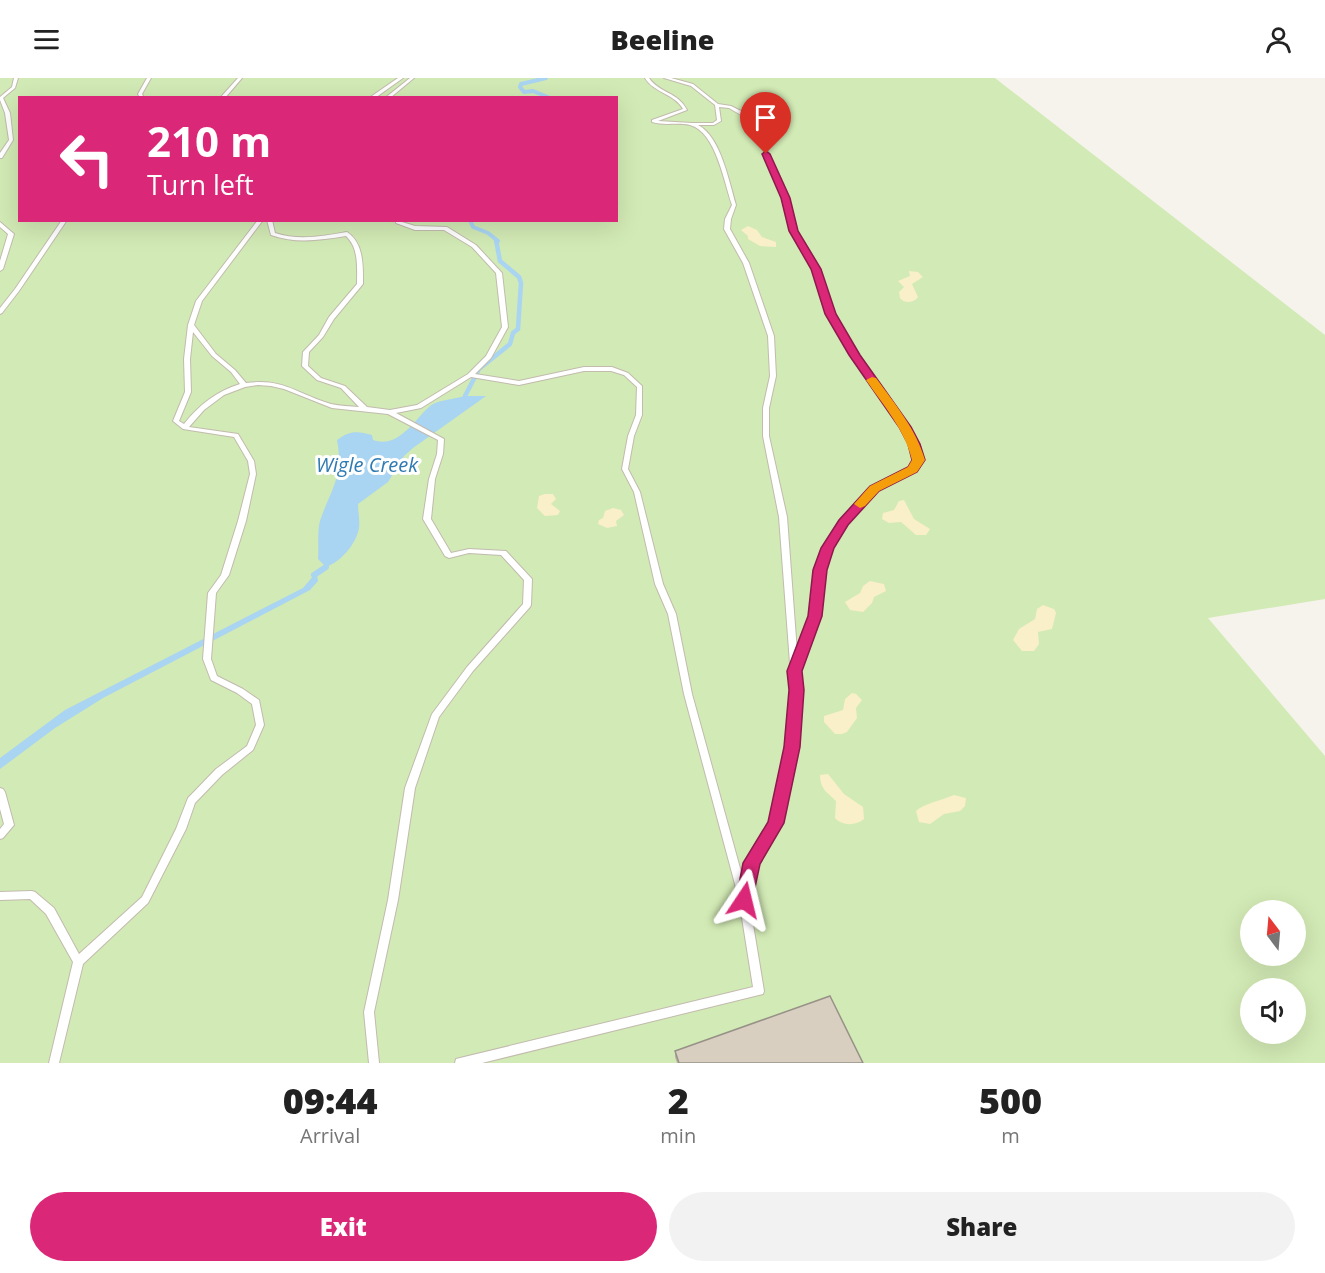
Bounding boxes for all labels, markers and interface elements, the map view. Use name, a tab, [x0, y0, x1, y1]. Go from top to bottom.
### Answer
text: Beeline	[611, 21, 714, 58]
icon: menu	[30, 23, 63, 56]
icon: person	[1262, 23, 1295, 56]
pin	[740, 92, 791, 154]
icon: arrive	[749, 101, 782, 134]
text: 210 m	[147, 112, 271, 169]
icon: left	[48, 120, 126, 198]
text: Turn left	[147, 166, 254, 203]
water label: Wigle Creek	[316, 451, 419, 478]
position arrow	[712, 868, 776, 932]
north arrow	[1240, 900, 1306, 966]
map controls	[1240, 900, 1306, 1044]
button: sound	[1240, 978, 1306, 1044]
text: 09:44	[283, 1076, 378, 1125]
text: 2	[668, 1076, 689, 1125]
text: 500	[979, 1076, 1042, 1125]
text: Arrival	[300, 1122, 360, 1149]
text: min	[660, 1122, 696, 1149]
text: m	[1001, 1122, 1020, 1149]
button: Exit	[30, 1192, 657, 1261]
button: Share	[669, 1192, 1295, 1261]

